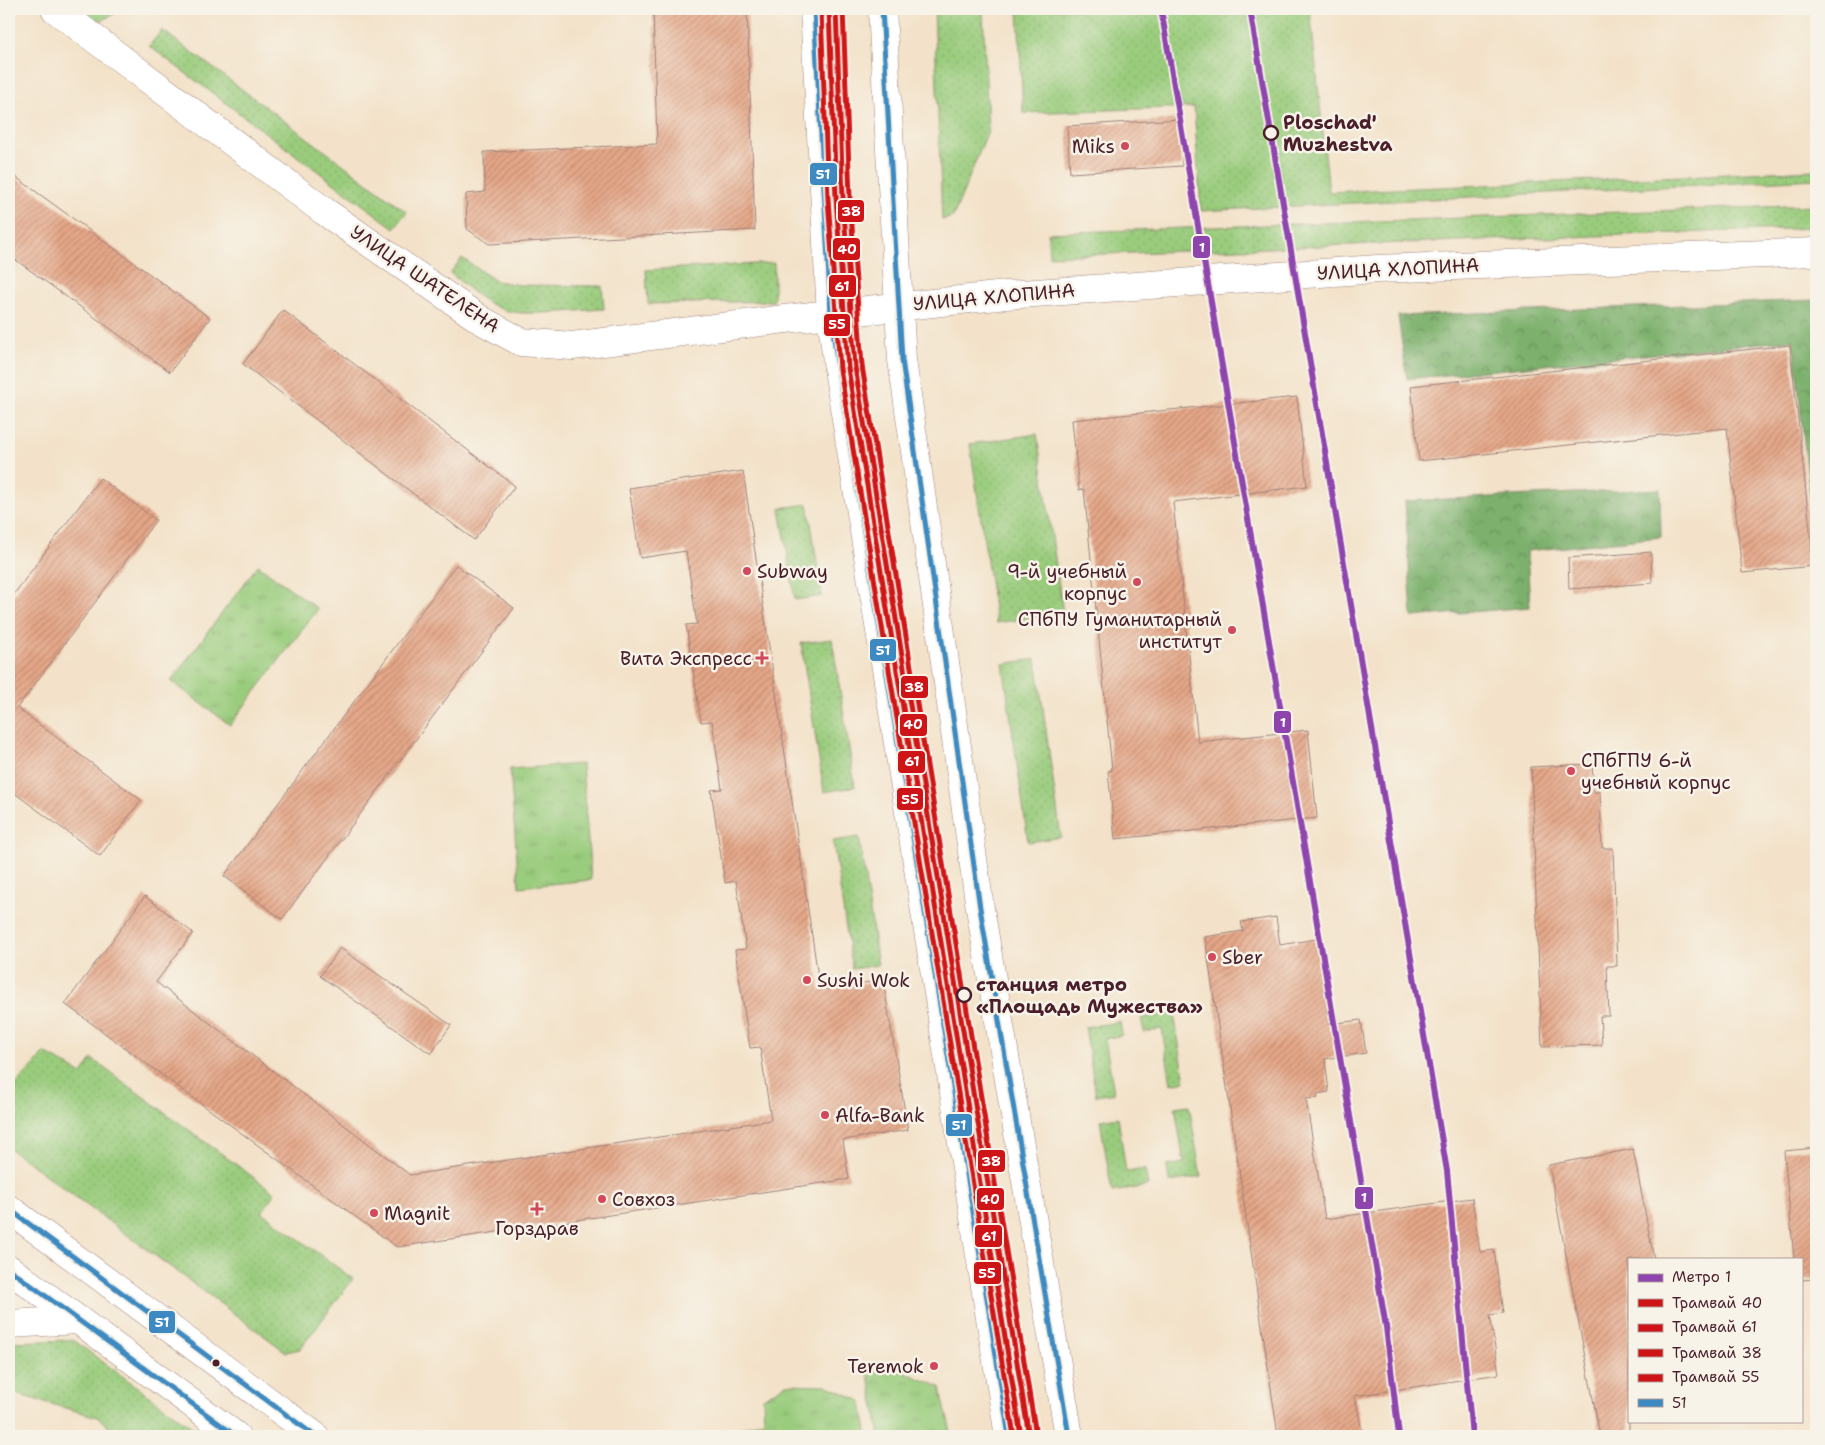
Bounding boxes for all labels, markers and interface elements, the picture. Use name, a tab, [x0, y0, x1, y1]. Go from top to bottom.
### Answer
place label: Ploschad' Muzhestva	[1283, 110, 1392, 157]
marker: Ploschad' Muzhestva	[1263, 125, 1279, 141]
place label: Miks	[1072, 134, 1115, 159]
marker: Miks	[1119, 140, 1131, 152]
line badge: 51	[809, 162, 838, 186]
text: 51	[816, 165, 830, 183]
line badge: 38	[837, 199, 865, 223]
text: 38	[841, 202, 861, 220]
street label: УЛИЦА ШАТЕЛЕНА	[345, 220, 505, 338]
line badge: 1	[1192, 235, 1211, 259]
line badge: 40	[832, 237, 861, 261]
text: 1	[1199, 238, 1205, 256]
text: 40	[837, 240, 857, 258]
street label: УЛИЦА ХЛОПИНА	[1316, 252, 1480, 286]
line badge: 61	[828, 274, 857, 298]
text: 61	[834, 277, 850, 295]
street label: УЛИЦА ХЛОПИНА	[912, 277, 1076, 317]
line badge: 55	[823, 313, 851, 337]
text: 55	[828, 315, 846, 333]
place label: Subway	[757, 559, 828, 584]
place label: 9-й учебный корпус	[1007, 559, 1127, 606]
marker: Subway	[741, 565, 753, 577]
marker: 9-й учебный корпус	[1131, 576, 1143, 588]
place label: СПбПУ Гуманитарный институт	[1018, 607, 1222, 654]
marker: СПбПУ Гуманитарный институт	[1226, 624, 1238, 636]
line badge: 51	[869, 638, 897, 662]
text: 51	[876, 641, 890, 659]
place label: Вита Экспресс	[620, 646, 752, 671]
marker: Вита Экспресс	[756, 652, 768, 664]
line badge: 38	[900, 675, 929, 699]
text: 38	[904, 678, 924, 696]
line badge: 1	[1273, 710, 1292, 734]
line badge: 40	[899, 713, 928, 737]
text: 1	[1280, 713, 1286, 731]
text: 40	[903, 715, 923, 733]
place label: СПбГПУ 6-й учебный корпус	[1581, 748, 1731, 795]
line badge: 61	[897, 750, 926, 774]
text: 61	[904, 752, 920, 770]
marker: СПбГПУ 6-й учебный корпус	[1565, 765, 1577, 777]
line badge: 55	[896, 787, 924, 811]
text: 55	[901, 790, 919, 808]
place label: Sber	[1222, 945, 1263, 970]
marker: Sber	[1206, 951, 1218, 963]
place label: Sushi Wok	[817, 968, 910, 993]
place label: станция метро «Площадь Мужества»	[976, 972, 1203, 1019]
marker: Sushi Wok	[801, 974, 813, 986]
marker: станция метро «Площадь Мужества»	[956, 987, 972, 1003]
place label: Alfa-Bank	[835, 1103, 925, 1128]
marker: Alfa-Bank	[819, 1109, 831, 1121]
line badge: 51	[945, 1113, 973, 1137]
text: 51	[952, 1116, 966, 1134]
line badge: 38	[977, 1149, 1006, 1173]
text: 38	[981, 1152, 1001, 1170]
line badge: 1	[1354, 1186, 1374, 1210]
place label: Совхоз	[612, 1187, 675, 1212]
line badge: 40	[976, 1187, 1005, 1211]
text: 1	[1361, 1188, 1367, 1206]
text: 40	[980, 1190, 1000, 1208]
marker: Совхоз	[596, 1193, 608, 1205]
place label: Magnit	[384, 1201, 450, 1226]
marker: Горздрав	[531, 1203, 543, 1215]
marker: Magnit	[368, 1207, 380, 1219]
place label: Горздрав	[495, 1216, 579, 1241]
line badge: 61	[974, 1224, 1003, 1248]
text: 61	[981, 1227, 997, 1245]
legend	[1628, 1258, 1802, 1422]
line badge: 55	[973, 1261, 1002, 1285]
text: 55	[978, 1264, 996, 1282]
text: Метро 1	[1672, 1267, 1731, 1287]
text: Трамвай 40	[1672, 1293, 1762, 1313]
line badge: 51	[148, 1310, 176, 1334]
text: 51	[155, 1313, 169, 1331]
text: Трамвай 61	[1672, 1317, 1757, 1337]
text: Трамвай 38	[1672, 1343, 1762, 1363]
place label: Teremok	[847, 1354, 924, 1379]
unlabelled marker	[211, 1358, 221, 1368]
marker: Teremok	[928, 1360, 940, 1372]
text: Трамвай 55	[1672, 1367, 1759, 1387]
text: 51	[1672, 1393, 1687, 1413]

